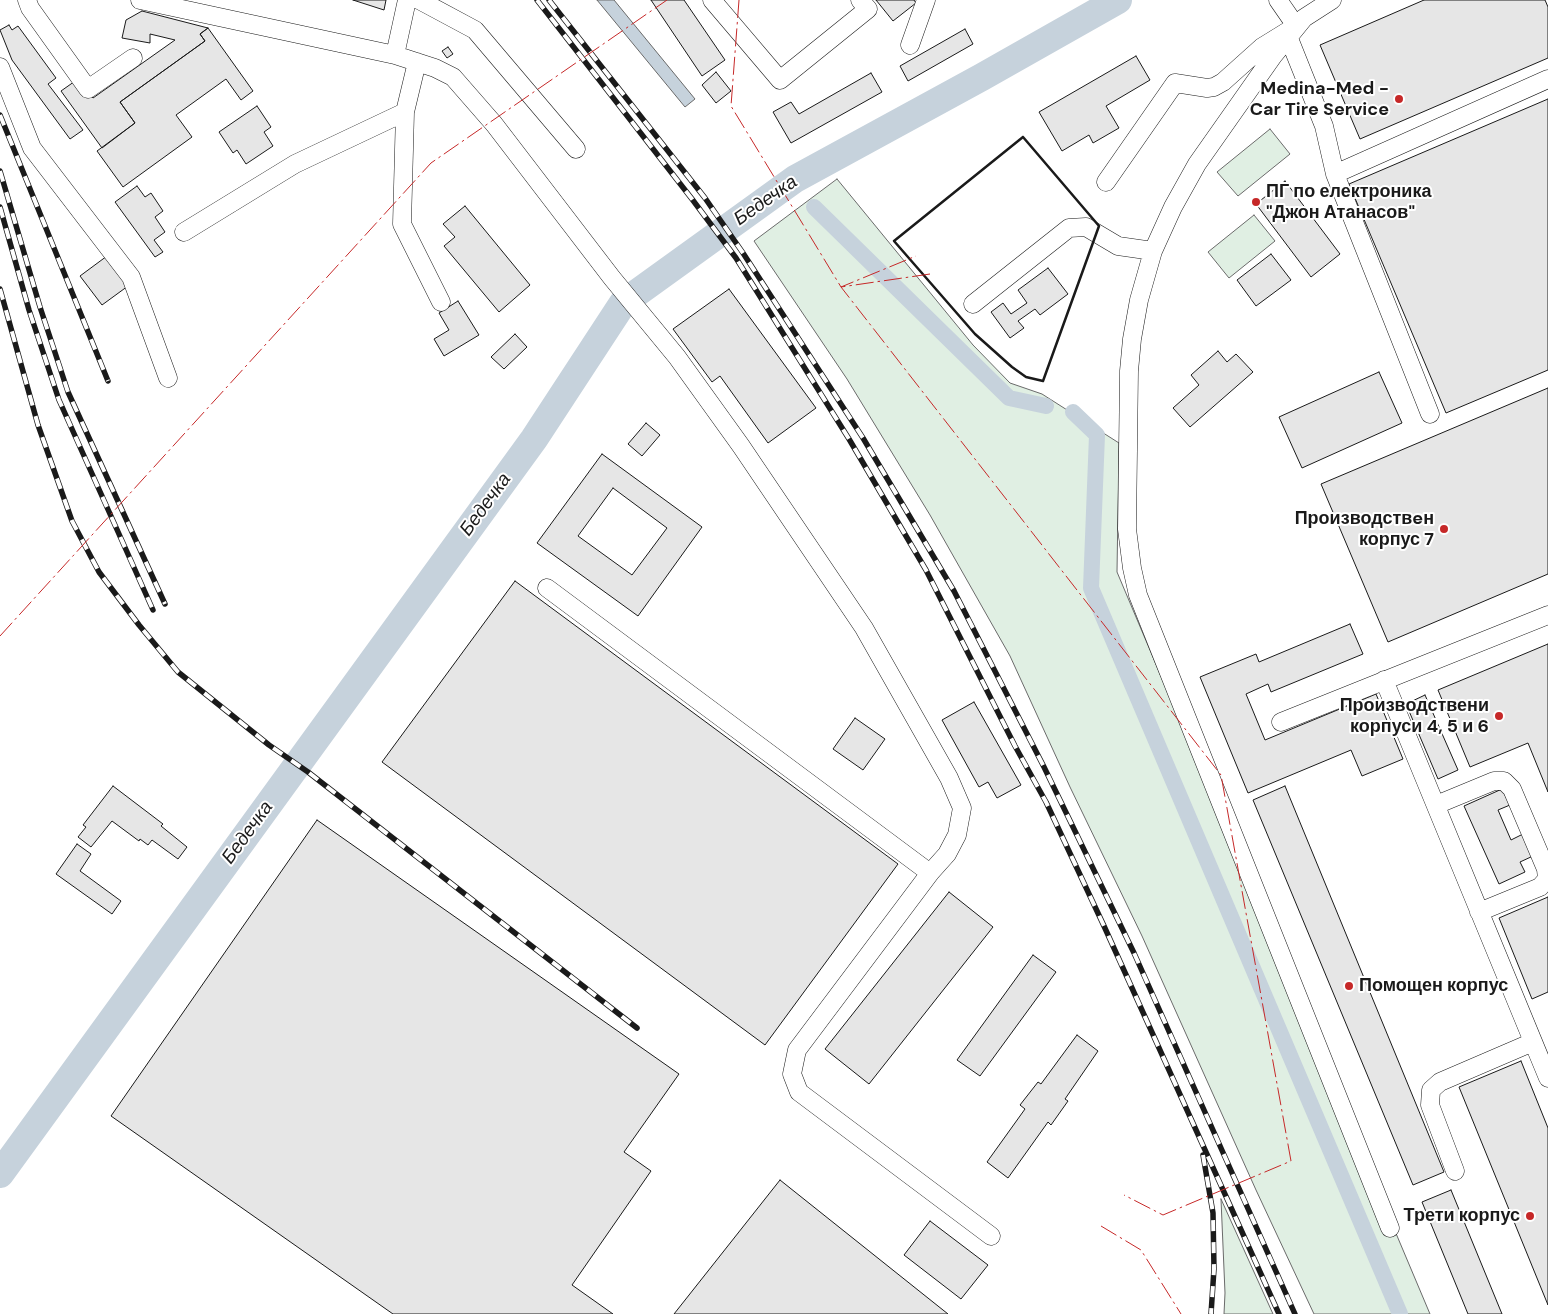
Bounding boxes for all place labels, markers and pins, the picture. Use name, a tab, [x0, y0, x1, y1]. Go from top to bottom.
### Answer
place label: Medina-Med - Car Tire Service	[1250, 78, 1389, 120]
marker: Medina-Med - Car Tire Service	[1393, 93, 1405, 105]
place label: ПГ по електроника "Джон Атанасов"	[1266, 181, 1431, 223]
marker: ПГ по електроника "Джон Атанасов"	[1250, 196, 1262, 208]
place label: Производствeн корпус 7	[1295, 508, 1434, 550]
marker: Производствeн корпус 7	[1438, 523, 1450, 535]
place label: Производствени корпуси 4, 5 и 6	[1340, 695, 1489, 738]
marker: Производствени корпуси 4, 5 и 6	[1493, 710, 1505, 722]
place label: Помощен корпус	[1359, 975, 1508, 997]
marker: Помощен корпус	[1343, 980, 1355, 992]
place label: Трети корпус	[1404, 1205, 1520, 1227]
marker: Трети корпус	[1524, 1210, 1536, 1222]

